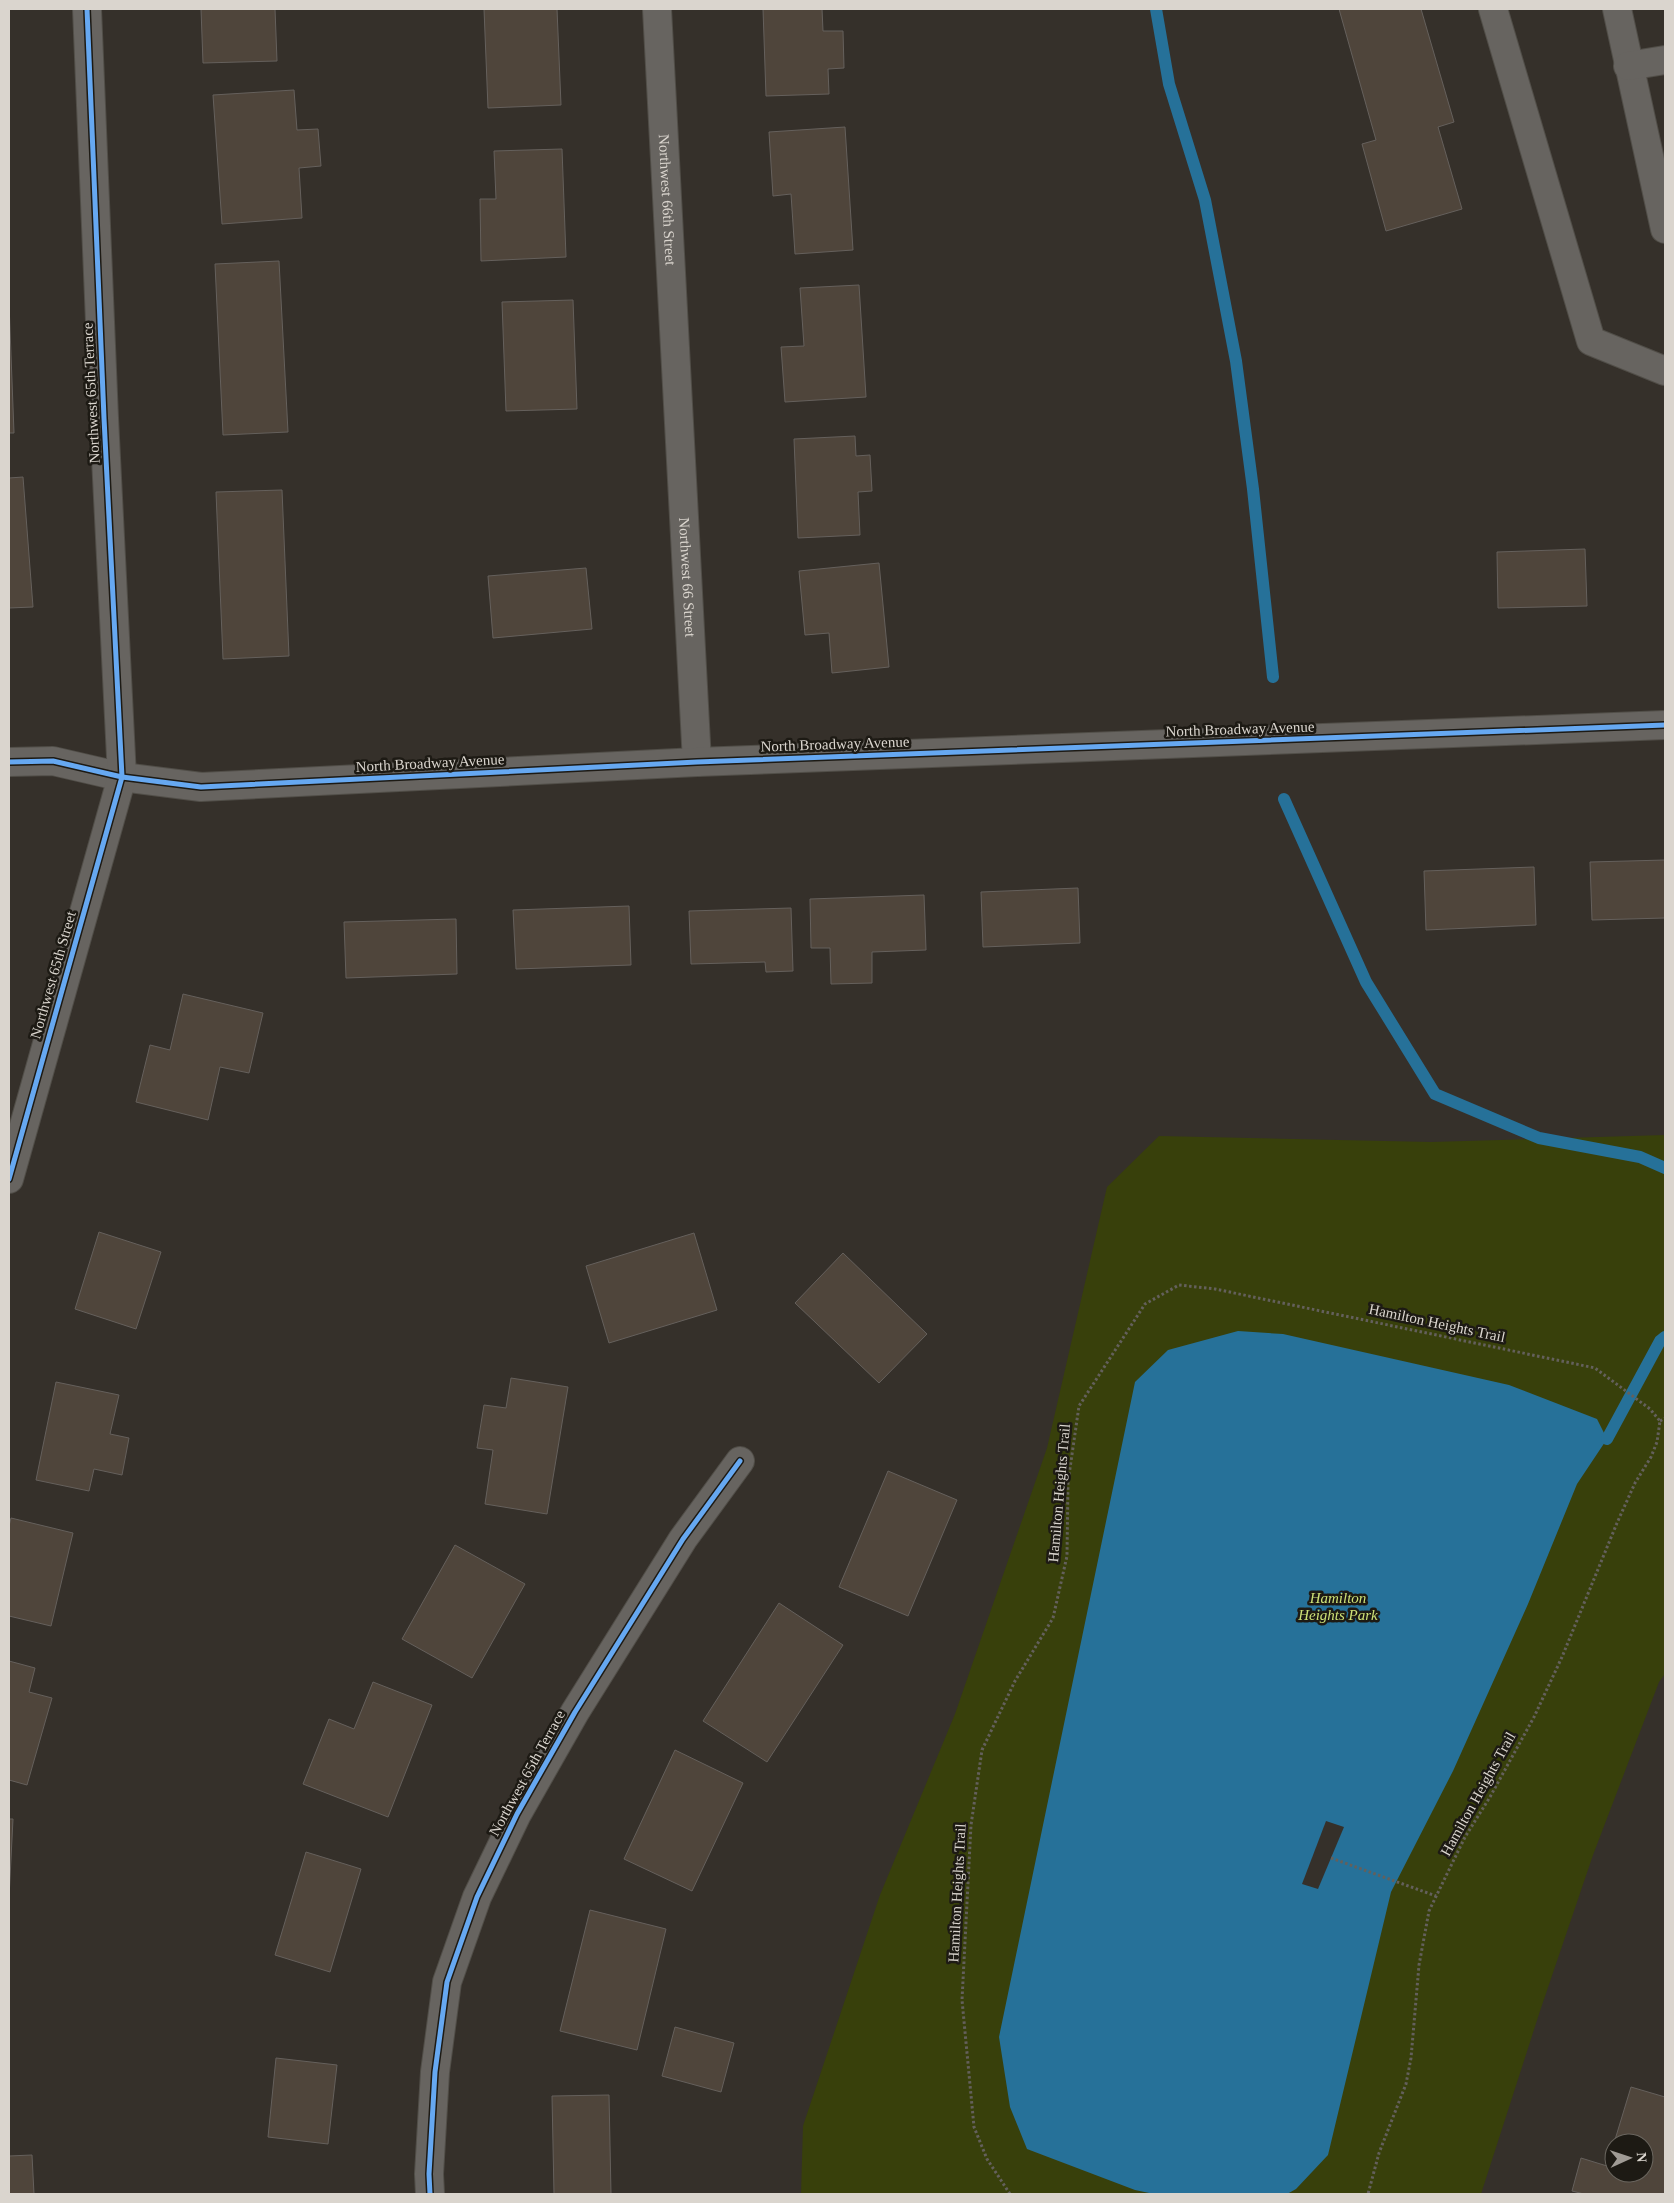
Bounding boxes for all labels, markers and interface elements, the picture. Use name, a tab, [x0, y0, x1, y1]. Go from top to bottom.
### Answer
street label: Northwest 66th Street	[656, 134, 679, 267]
street label: Northwest 65th Terrace	[79, 322, 103, 464]
street label: Northwest 66 Street	[676, 517, 698, 638]
street label: North Broadway Avenue	[1165, 718, 1315, 740]
street label: North Broadway Avenue	[760, 733, 910, 755]
street label: North Broadway Avenue	[355, 751, 505, 775]
street label: Northwest 65th Street	[27, 909, 79, 1040]
street label: Hamilton Heights Trail	[1367, 1301, 1507, 1345]
street label: Hamilton Heights Trail	[1045, 1423, 1073, 1563]
park label: Hamilton Heights Park	[1297, 1590, 1378, 1623]
street label: Northwest 65th Terrace	[486, 1707, 568, 1839]
street label: Hamilton Heights Trail	[1437, 1729, 1519, 1859]
street label: Hamilton Heights Trail	[945, 1823, 969, 1963]
north arrow	[1604, 2133, 1654, 2183]
text: N	[1634, 2152, 1649, 2163]

